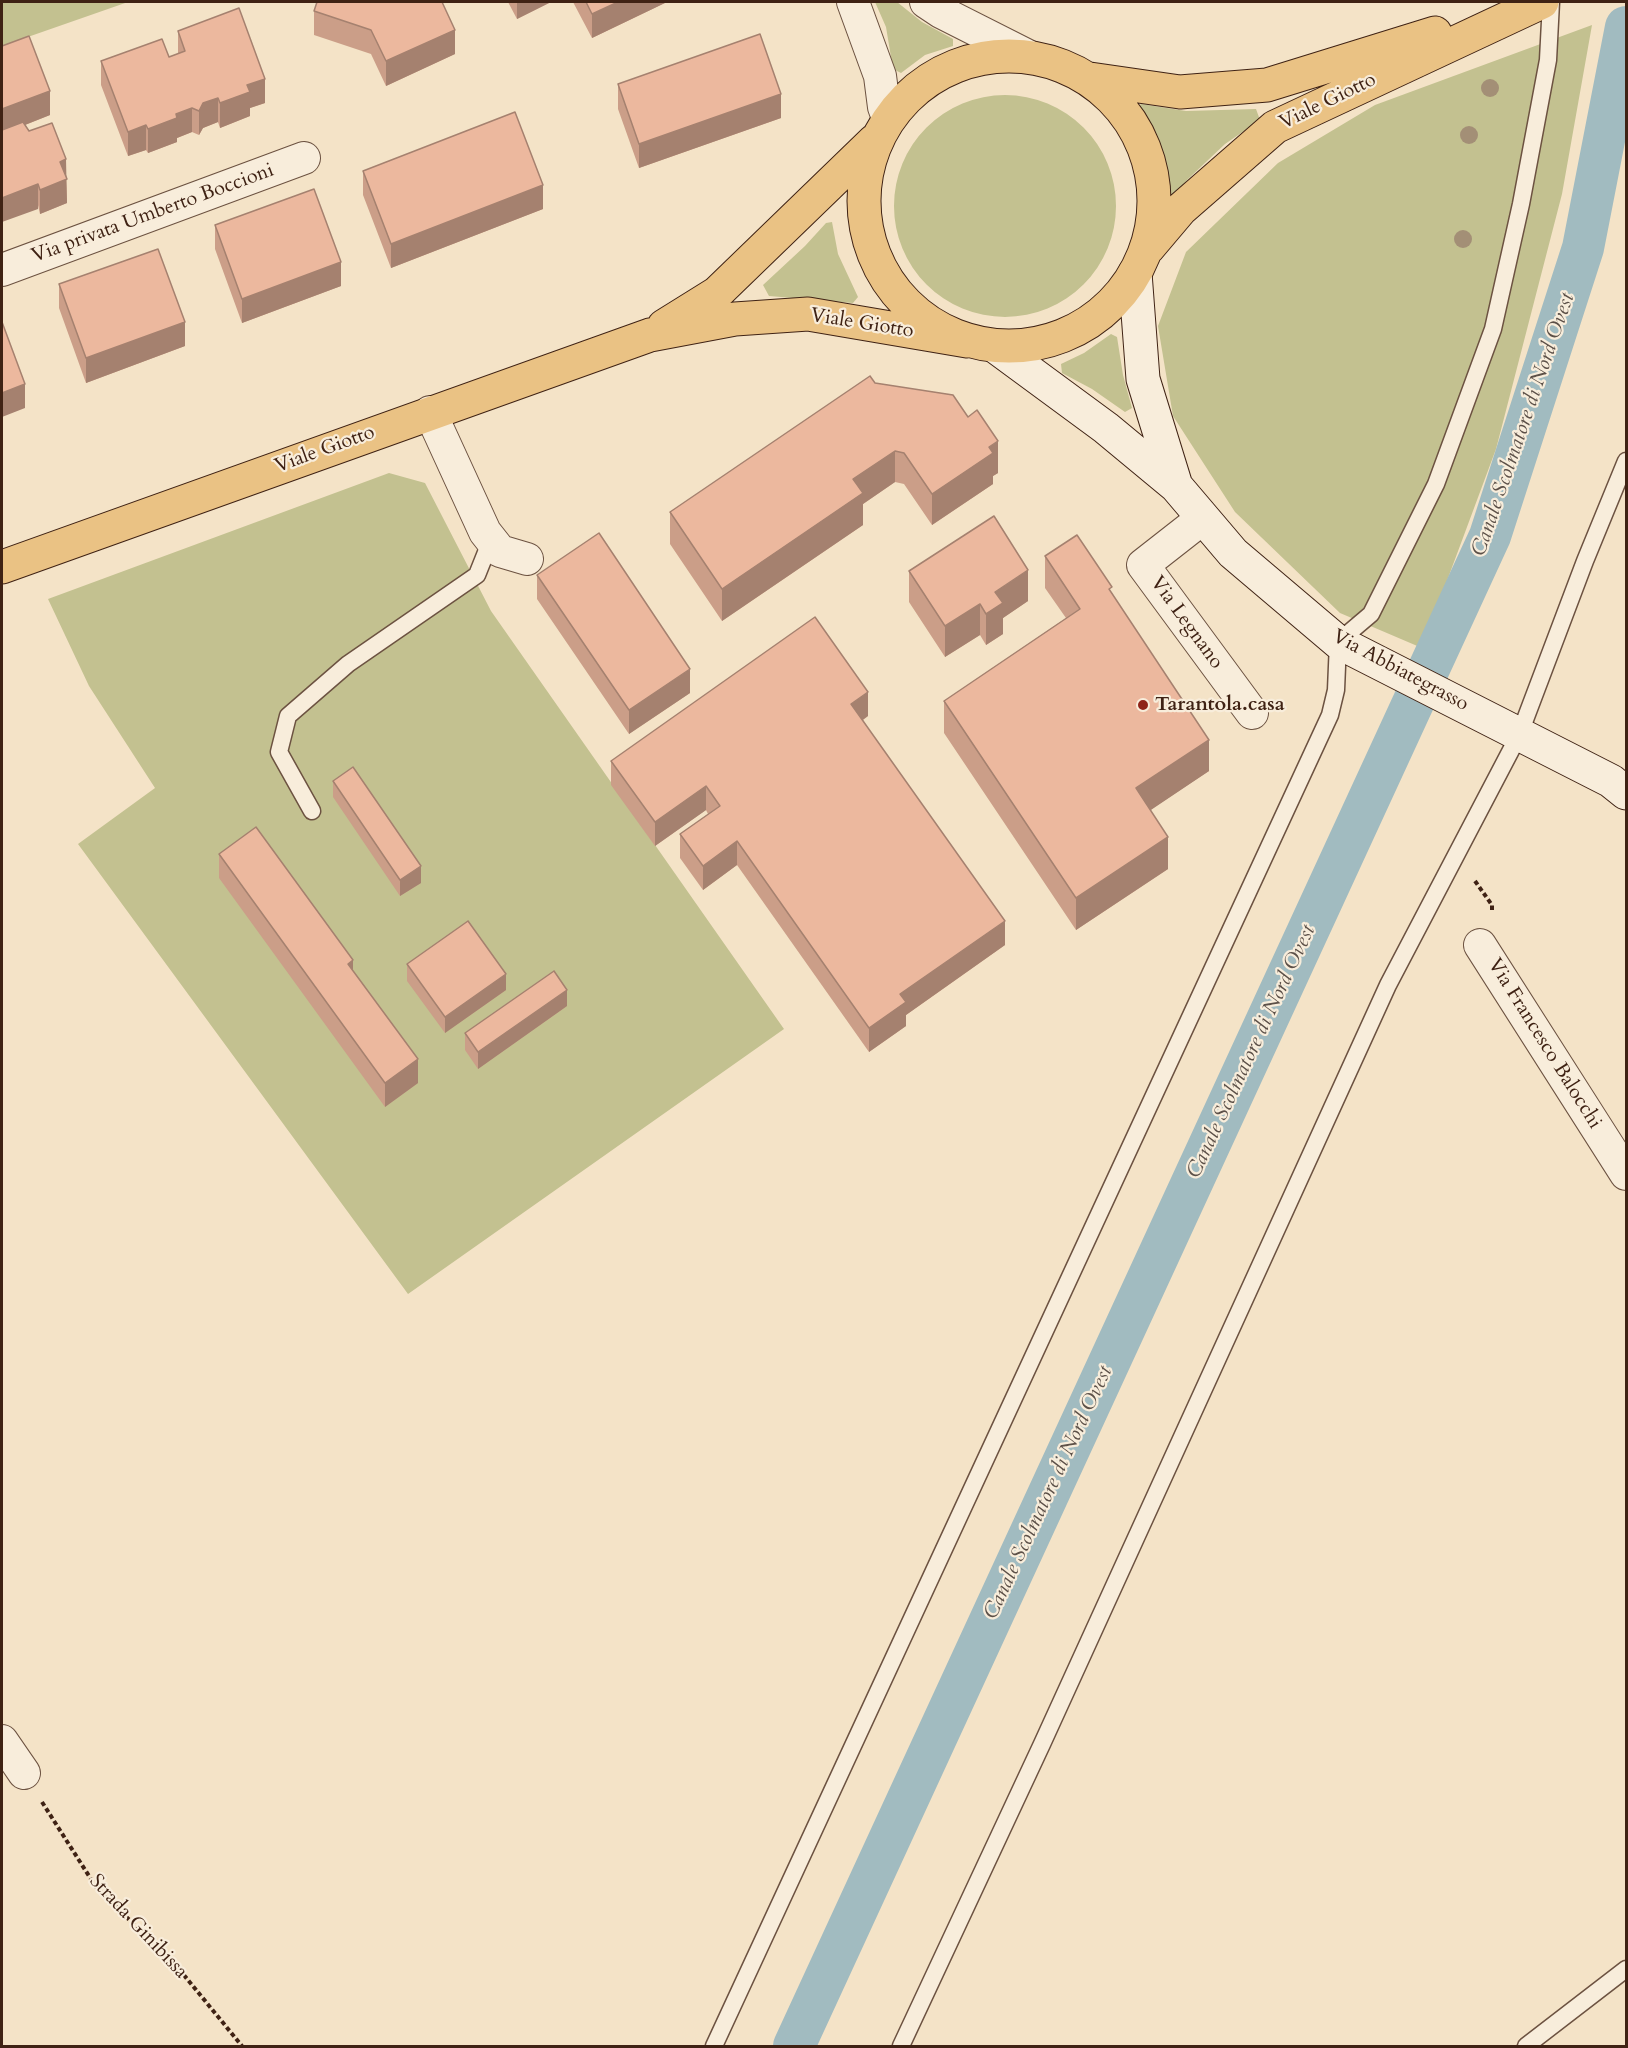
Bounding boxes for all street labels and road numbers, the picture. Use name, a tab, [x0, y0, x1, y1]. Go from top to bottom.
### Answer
street label: Viale Giotto	[1276, 68, 1380, 136]
street label: Via privata Umberto Boccioni	[29, 159, 277, 269]
street label: Viale Giotto	[809, 304, 915, 344]
street label: Viale Giotto	[272, 421, 378, 479]
street label: Via Legnano	[1144, 572, 1228, 674]
street label: Via Abbiategrasso	[1328, 625, 1472, 717]
street label: Via Francesco Balocchi	[1482, 954, 1606, 1134]
street label: Strada Ginibissa	[84, 1870, 192, 1984]

